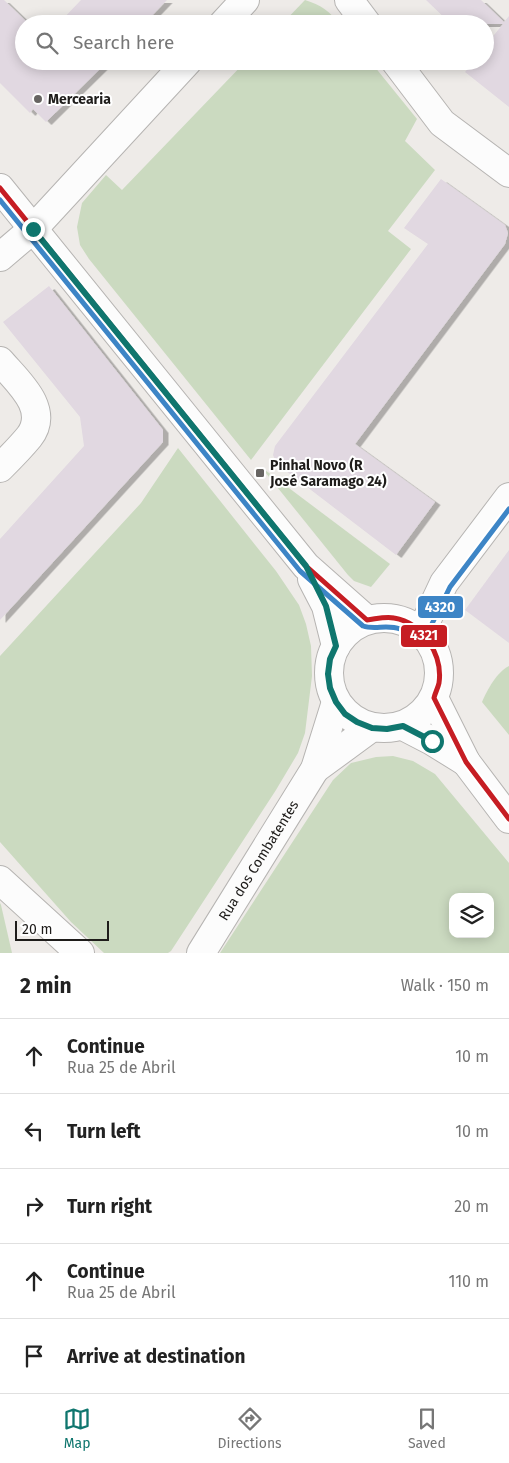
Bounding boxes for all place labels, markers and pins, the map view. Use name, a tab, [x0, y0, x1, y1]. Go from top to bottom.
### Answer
place label: Mercearia	[48, 91, 111, 108]
marker: Mercearia	[32, 93, 44, 105]
place label: Pinhal Novo (R José Saramago 24)	[269, 457, 387, 490]
marker: Pinhal Novo (R José Saramago 24)	[254, 467, 266, 479]

